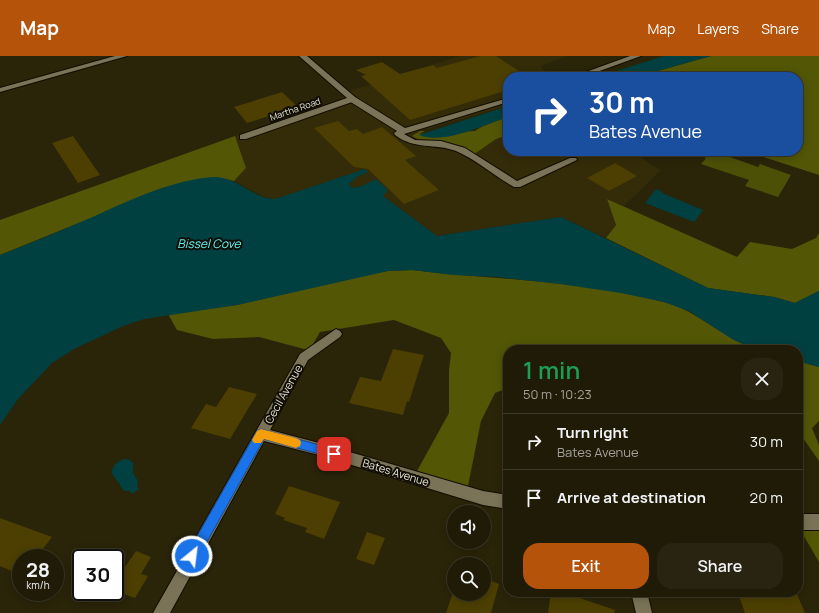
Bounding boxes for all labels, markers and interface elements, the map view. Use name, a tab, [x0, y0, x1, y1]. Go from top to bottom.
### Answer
text: Map	[20, 15, 59, 41]
text: Map	[647, 19, 675, 38]
text: Layers	[697, 19, 739, 38]
text: Share	[761, 19, 799, 38]
text: 30 m	[589, 83, 654, 121]
icon: right	[523, 88, 575, 140]
street label: Martha Road	[268, 94, 322, 124]
text: Bates Avenue	[589, 119, 702, 143]
water label: Bissel Cove	[177, 235, 242, 252]
text: 1 min	[523, 353, 580, 386]
button: close	[741, 358, 783, 400]
street label: Cecil Avenue	[261, 361, 306, 426]
text: 50 m · 10:23	[523, 385, 592, 403]
text: Turn right	[557, 422, 628, 443]
icon: right	[523, 431, 545, 453]
text: 30 m	[750, 431, 783, 452]
pin	[317, 437, 351, 471]
icon: arrive	[323, 443, 345, 465]
text: Bates Avenue	[557, 443, 639, 461]
street label: Bates Avenue	[361, 455, 432, 489]
icon: arrive	[523, 487, 545, 509]
text: Arrive at destination	[557, 487, 706, 508]
text: 20 m	[750, 487, 783, 508]
map controls	[447, 505, 491, 601]
button: sound	[447, 505, 491, 549]
position arrow	[171, 535, 213, 577]
button: Exit	[523, 543, 649, 589]
button: Share	[657, 543, 783, 589]
speed limit sign: 30	[72, 549, 124, 601]
text: 28	[26, 556, 50, 583]
button: search	[447, 557, 491, 601]
text: km/h	[26, 578, 50, 592]

